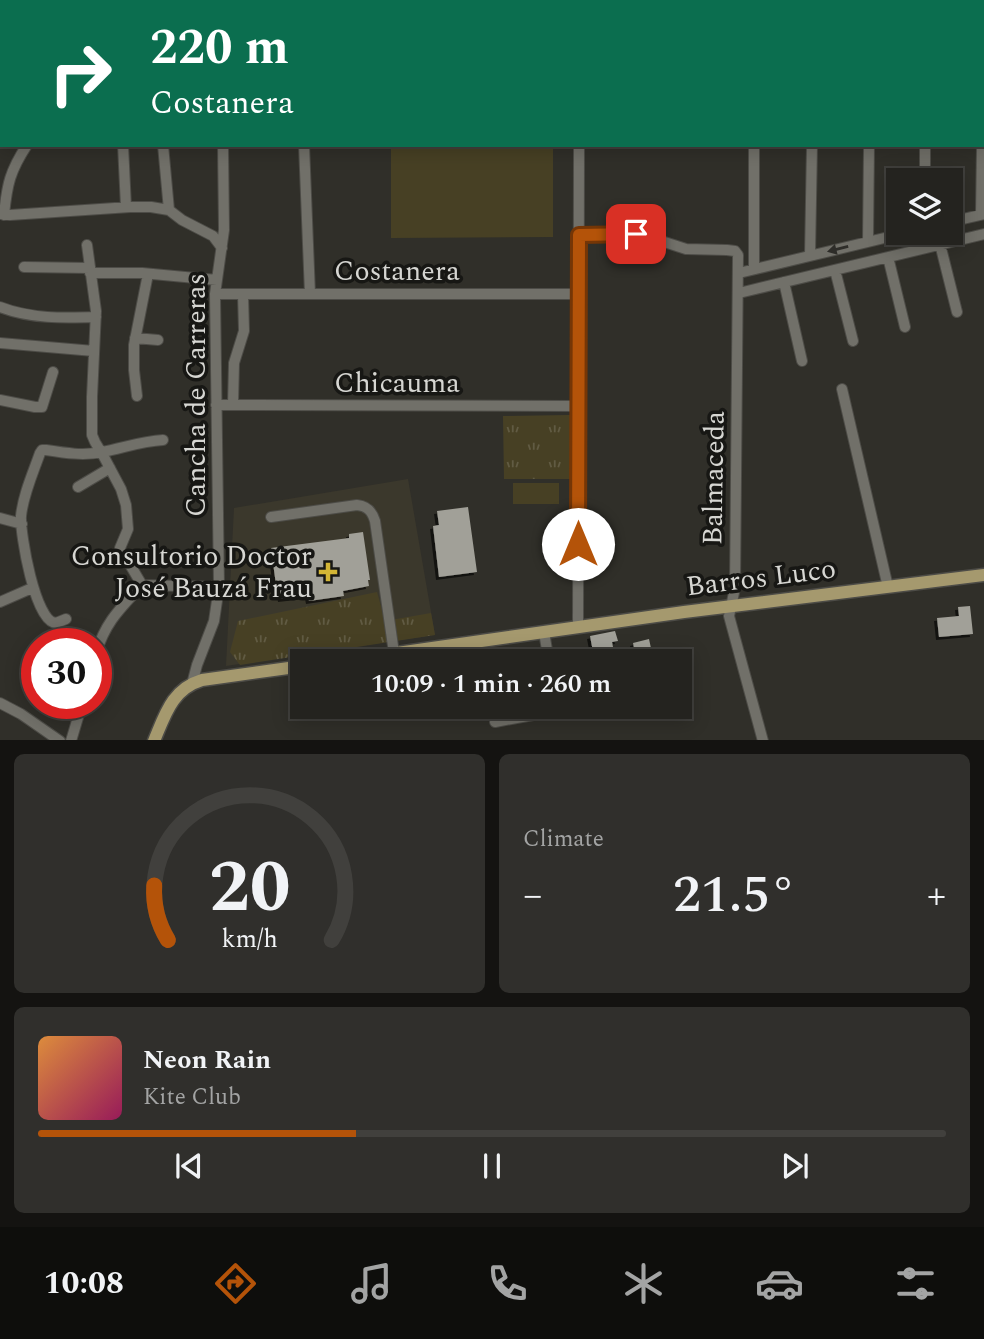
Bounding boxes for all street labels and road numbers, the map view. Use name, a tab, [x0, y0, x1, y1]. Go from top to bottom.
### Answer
street label: Costanera	[334, 250, 460, 293]
street label: Cancha de Carreras	[175, 273, 218, 517]
street label: Chicauma	[334, 362, 460, 405]
street label: Balmaceda	[691, 410, 737, 545]
street label: Barros Luco	[684, 547, 838, 609]

